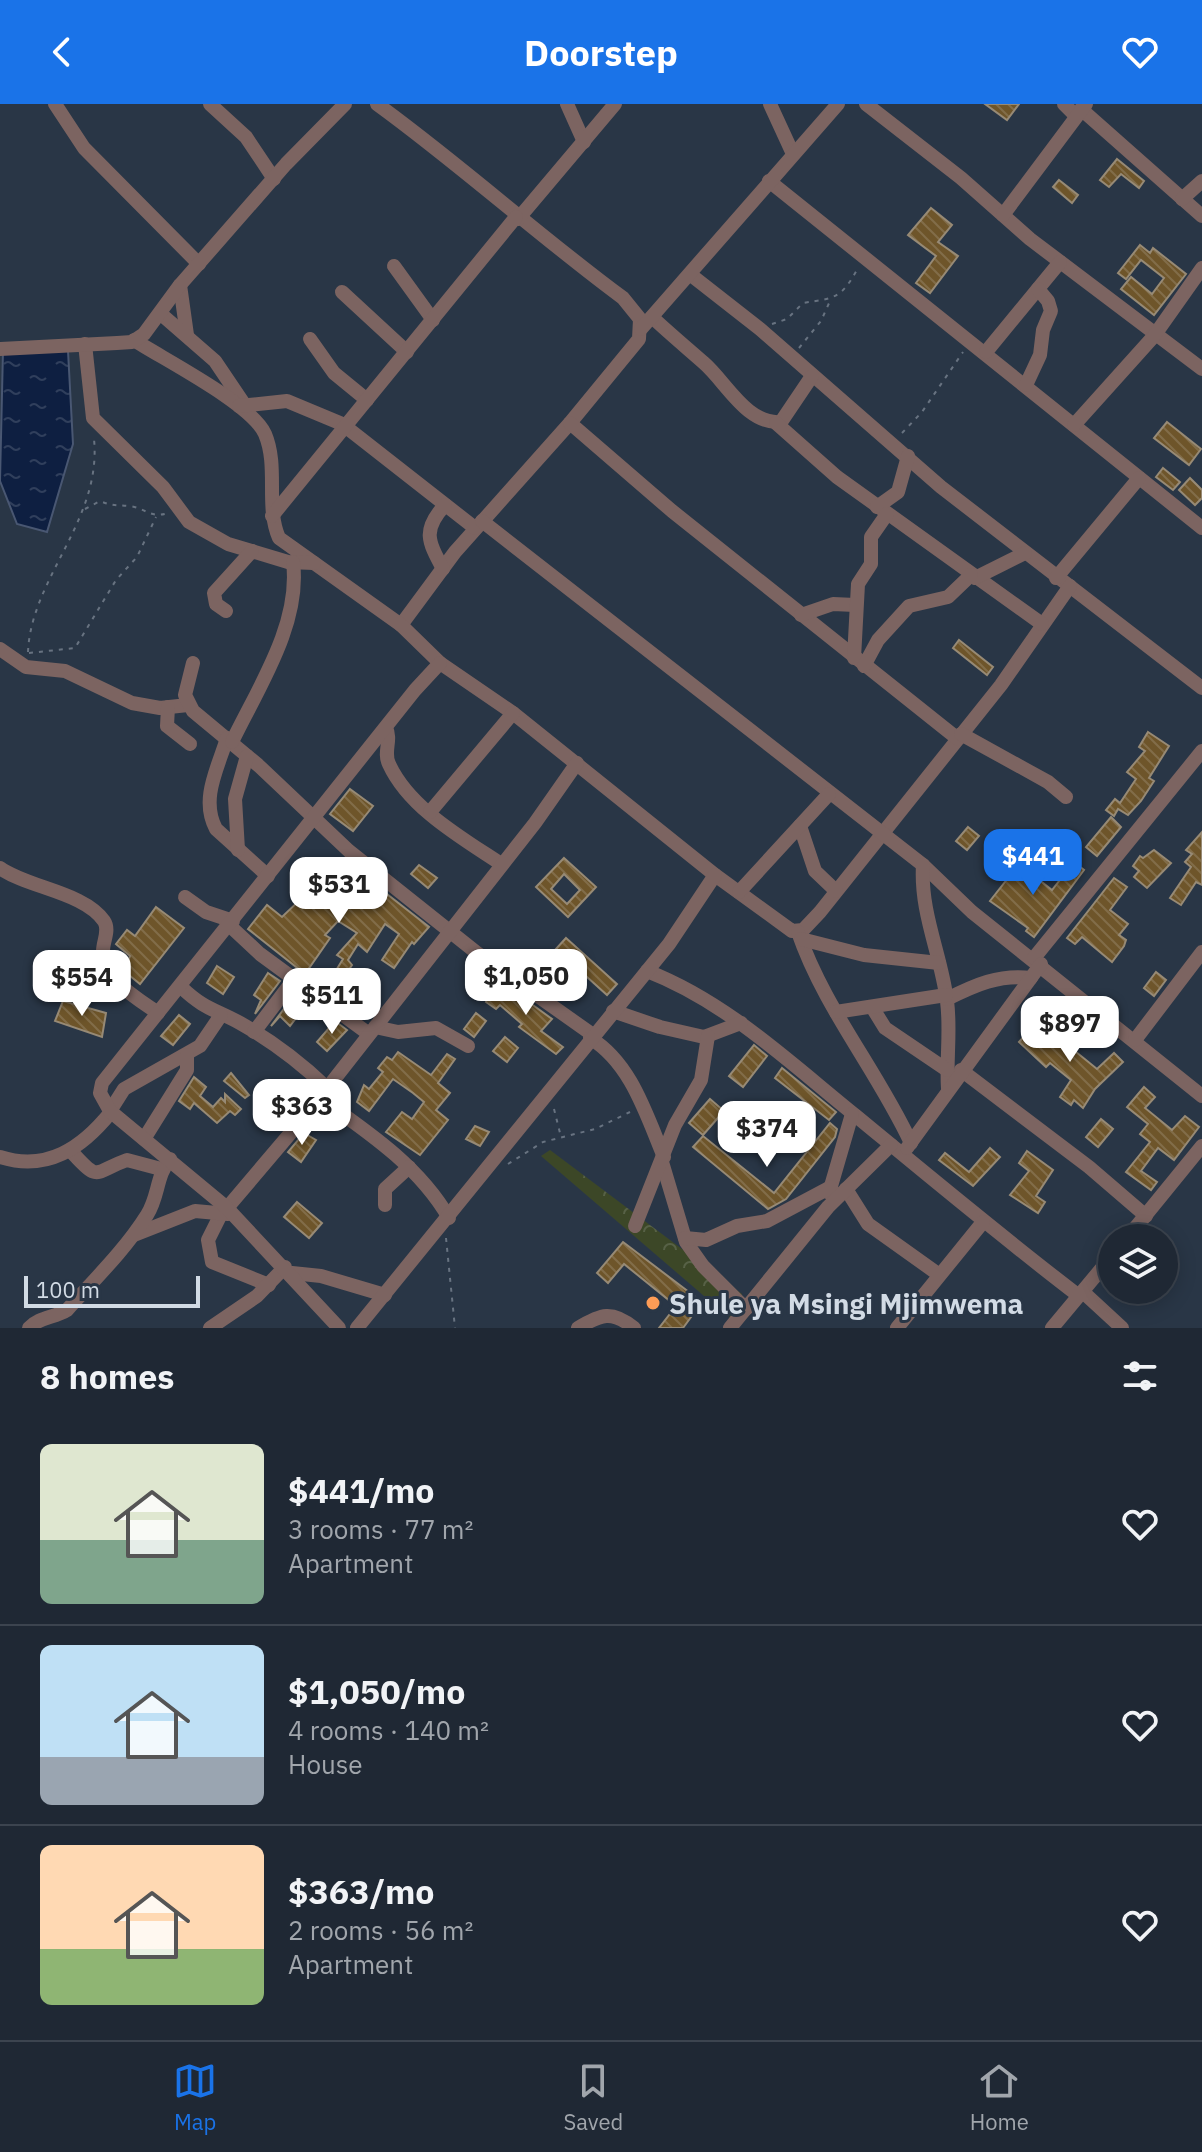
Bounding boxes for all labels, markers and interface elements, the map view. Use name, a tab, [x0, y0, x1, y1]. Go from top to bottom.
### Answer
text: Doorstep	[524, 29, 678, 76]
icon: back	[40, 30, 84, 74]
icon: heart	[1118, 30, 1162, 74]
pin: $441	[986, 829, 1080, 897]
text: $441	[1002, 838, 1064, 872]
pin: $531	[292, 857, 386, 925]
text: $531	[308, 866, 370, 900]
pin: $1,050	[461, 949, 591, 1017]
pin: $554	[35, 950, 129, 1018]
text: $1,050	[483, 958, 569, 992]
text: $554	[51, 959, 113, 993]
pin: $511	[285, 968, 379, 1036]
text: $511	[301, 977, 363, 1011]
pin: $897	[1023, 996, 1117, 1064]
text: $897	[1039, 1005, 1101, 1039]
pin: $363	[255, 1079, 349, 1147]
text: $363	[271, 1088, 333, 1122]
pin: $374	[720, 1101, 814, 1169]
text: $374	[736, 1110, 798, 1144]
map controls	[1098, 1224, 1178, 1304]
button: layers	[1098, 1224, 1178, 1304]
scale bar	[24, 1272, 200, 1308]
text: 100 m	[36, 1275, 100, 1304]
place label: Shule ya Msingi Mjimwema	[669, 1285, 1023, 1322]
marker: Shule ya Msingi Mjimwema	[644, 1294, 662, 1312]
text: 8 homes	[40, 1354, 175, 1398]
icon: filters	[1118, 1354, 1162, 1398]
text: $441/mo	[288, 1468, 435, 1512]
icon: home	[104, 1476, 200, 1572]
icon: heart	[1118, 1502, 1162, 1546]
text: 3 rooms · 77 m²	[288, 1512, 473, 1546]
text: Apartment	[288, 1546, 413, 1580]
text: $1,050/mo	[288, 1669, 465, 1713]
icon: home	[104, 1677, 200, 1773]
icon: heart	[1118, 1703, 1162, 1747]
text: 4 rooms · 140 m²	[288, 1713, 489, 1747]
text: House	[288, 1747, 363, 1781]
text: $363/mo	[288, 1869, 435, 1913]
icon: home	[104, 1877, 200, 1973]
icon: heart	[1118, 1903, 1162, 1947]
text: 2 rooms · 56 m²	[288, 1913, 473, 1947]
text: Apartment	[288, 1947, 413, 1981]
tab: Map	[173, 2059, 217, 2136]
tab: Saved	[563, 2059, 623, 2136]
tab: Home	[970, 2059, 1029, 2136]

